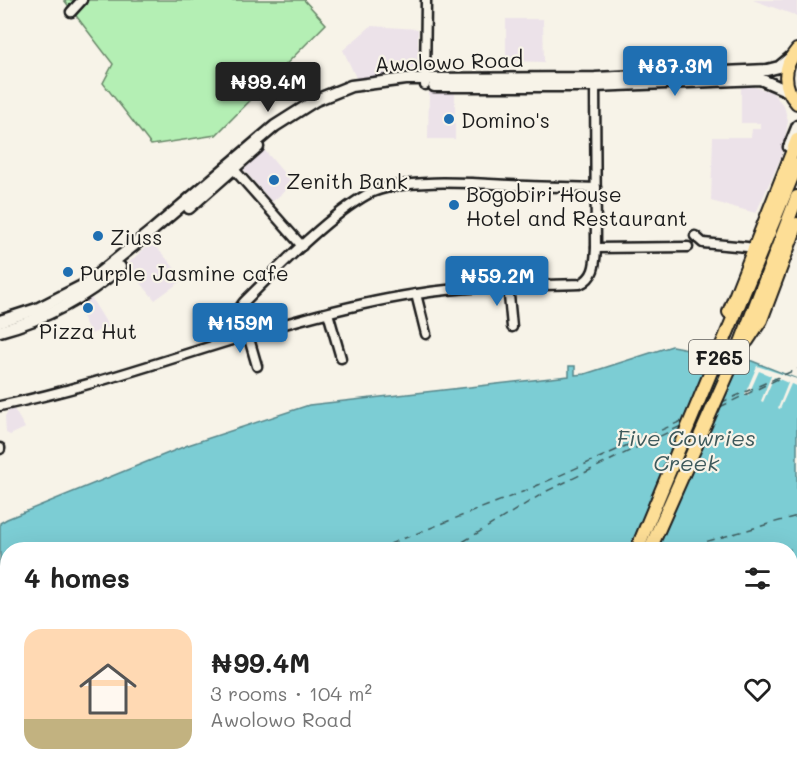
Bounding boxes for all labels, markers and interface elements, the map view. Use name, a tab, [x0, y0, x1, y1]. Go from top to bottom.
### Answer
street label: Awolowo Road	[374, 45, 524, 77]
pin: ₦87.3M	[626, 46, 724, 97]
text: ₦87.3M	[637, 52, 713, 78]
pin: ₦99.4M	[219, 62, 317, 113]
text: ₦99.4M	[229, 68, 307, 94]
place label: Domino's	[461, 106, 550, 133]
marker: Domino's	[442, 112, 456, 126]
place label: Zenith Bank	[286, 167, 408, 194]
marker: Zenith Bank	[267, 173, 281, 187]
place label: Bogobiri House Hotel and Restaurant	[466, 180, 687, 231]
marker: Bogobiri House Hotel and Restaurant	[447, 198, 461, 212]
place label: Ziuss	[110, 223, 162, 250]
marker: Ziuss	[91, 229, 105, 243]
pin: ₦59.2M	[448, 256, 546, 307]
place label: Purple Jasmine cafe	[80, 259, 289, 286]
text: ₦59.2M	[459, 262, 535, 288]
marker: Purple Jasmine cafe	[61, 265, 75, 279]
marker: Pizza Hut	[81, 301, 95, 315]
pin: ₦159M	[198, 303, 282, 354]
text: ₦159M	[207, 309, 273, 335]
place label: Pizza Hut	[39, 317, 137, 344]
road number: F265	[689, 340, 749, 374]
water label: Five Cowries Creek	[616, 423, 756, 477]
text: 4 homes	[24, 561, 130, 595]
icon: filters	[741, 562, 774, 595]
text: ₦99.4M	[210, 646, 310, 680]
icon: home	[72, 653, 144, 725]
icon: heart	[741, 673, 774, 706]
text: 3 rooms · 104 m²	[210, 680, 372, 706]
text: Awolowo Road	[210, 706, 352, 732]

